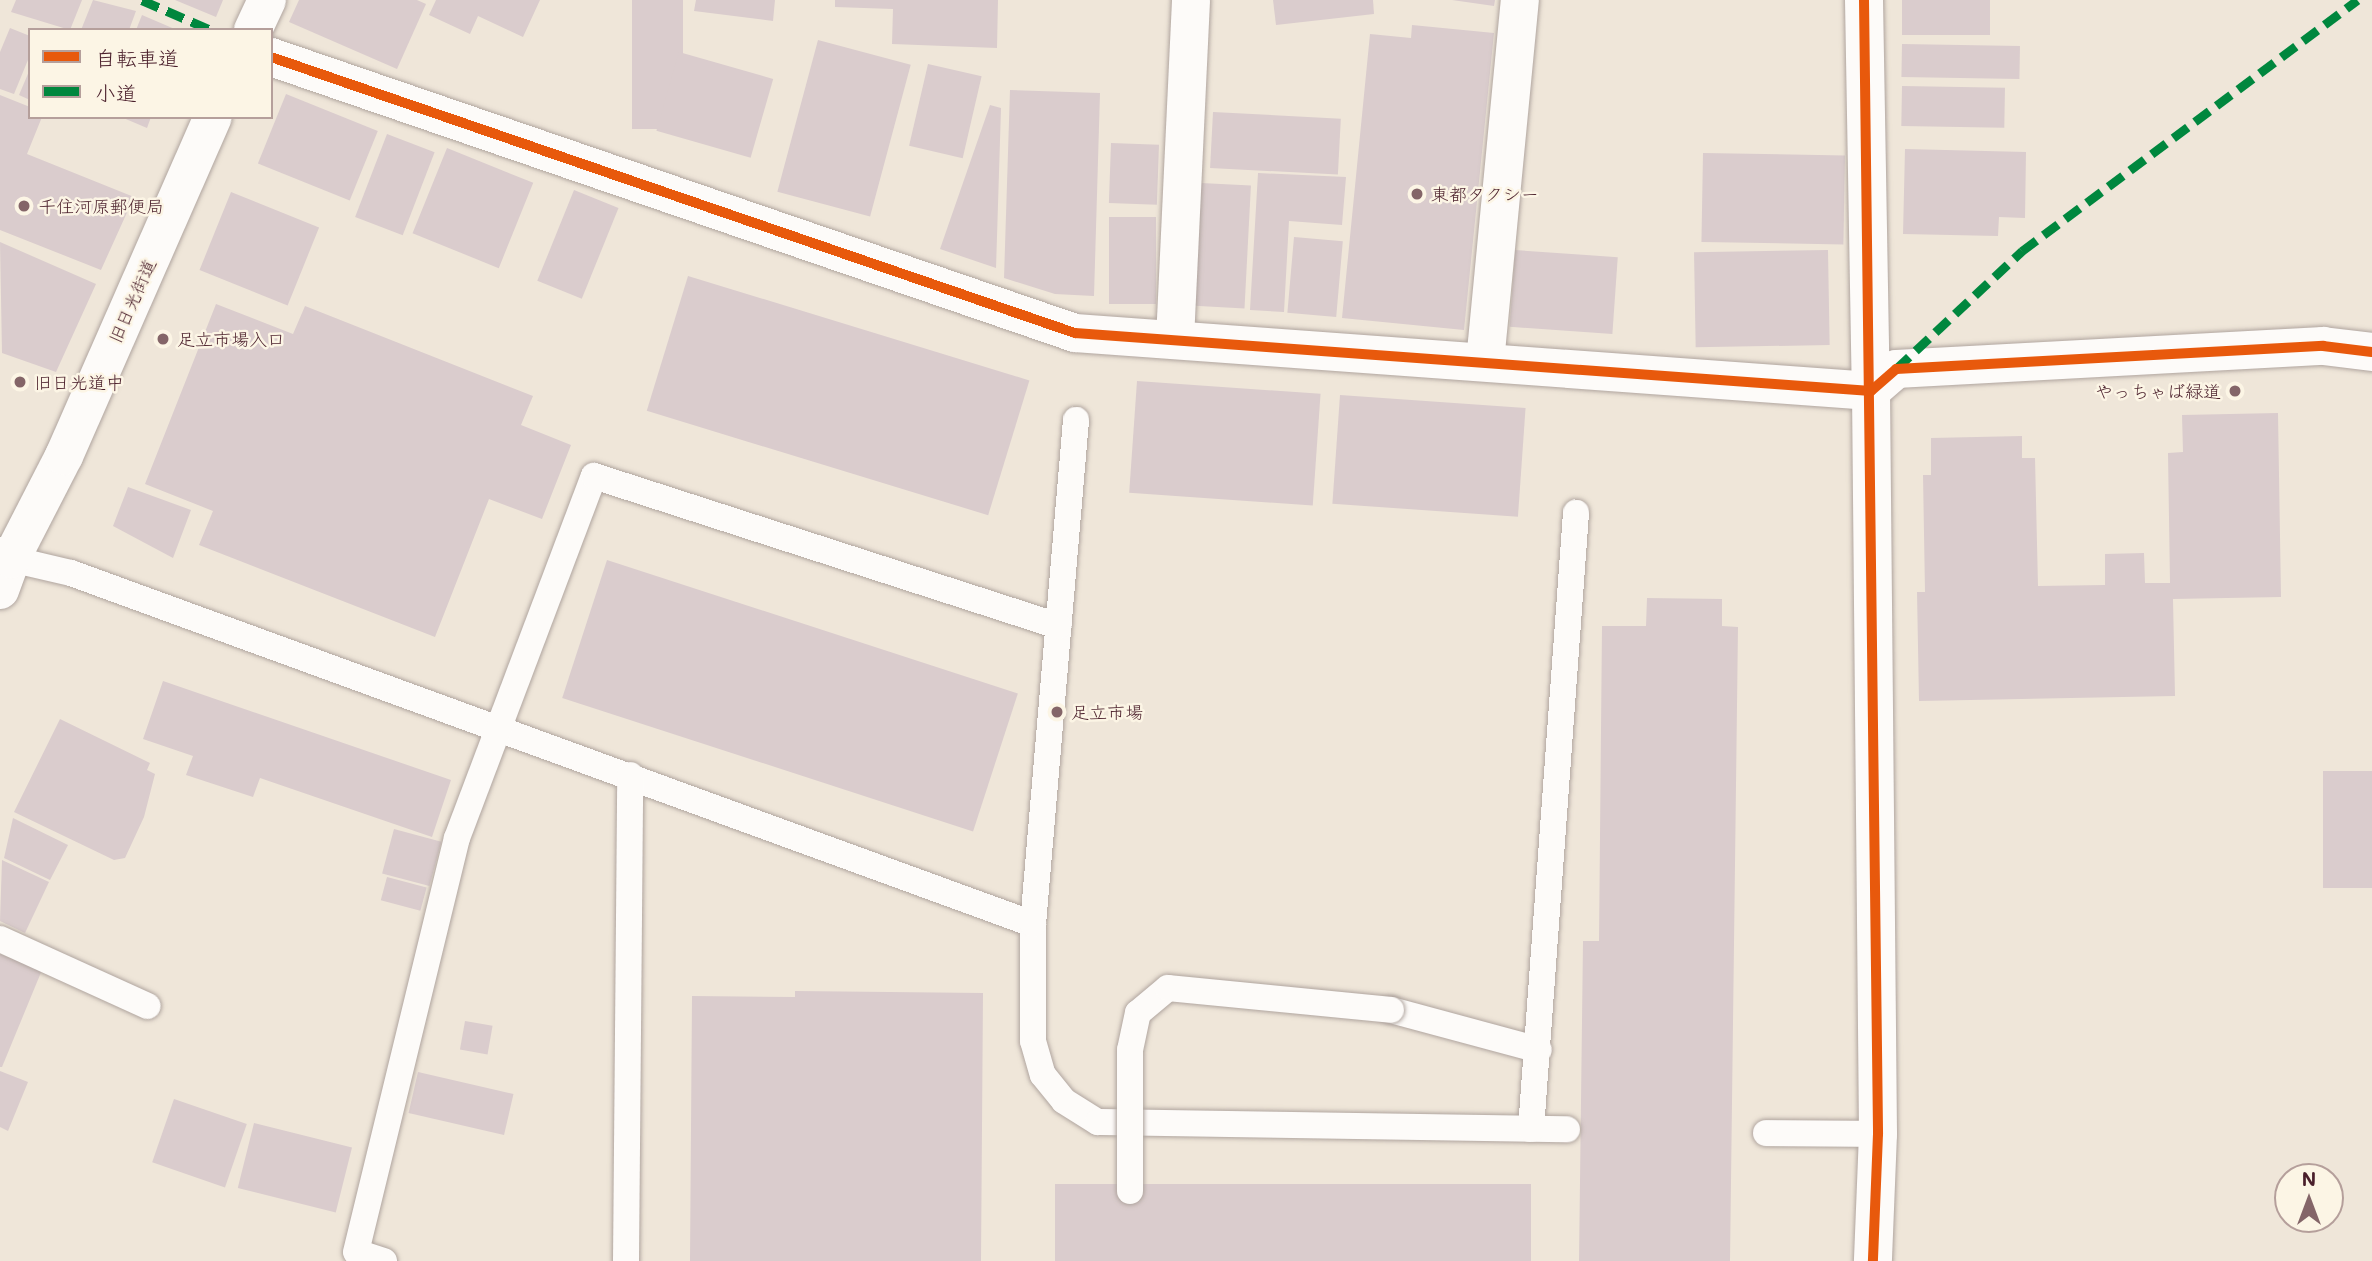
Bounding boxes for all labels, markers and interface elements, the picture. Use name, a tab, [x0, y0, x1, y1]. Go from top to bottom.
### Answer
legend	[28, 28, 273, 119]
text: 自転車道	[95, 44, 179, 71]
text: 小道	[95, 79, 137, 106]
place label: 東都タクシー	[1431, 183, 1539, 205]
marker: 東都タクシー	[1409, 186, 1425, 202]
place label: 千住河原郵便局	[38, 195, 164, 217]
marker: 千住河原郵便局	[16, 198, 32, 214]
street label: 旧日光街道	[104, 255, 160, 347]
place label: 足立市場入口	[177, 328, 285, 350]
marker: 足立市場入口	[155, 331, 171, 347]
place label: 旧日光道中	[34, 371, 124, 393]
marker: 旧日光道中	[12, 374, 28, 390]
place label: やっちゃば緑道	[2095, 380, 2221, 402]
marker: やっちゃば緑道	[2227, 383, 2243, 399]
place label: 足立市場	[1071, 701, 1143, 723]
marker: 足立市場	[1049, 704, 1065, 720]
north arrow	[2274, 1163, 2344, 1233]
text: N	[2302, 1166, 2316, 1191]

